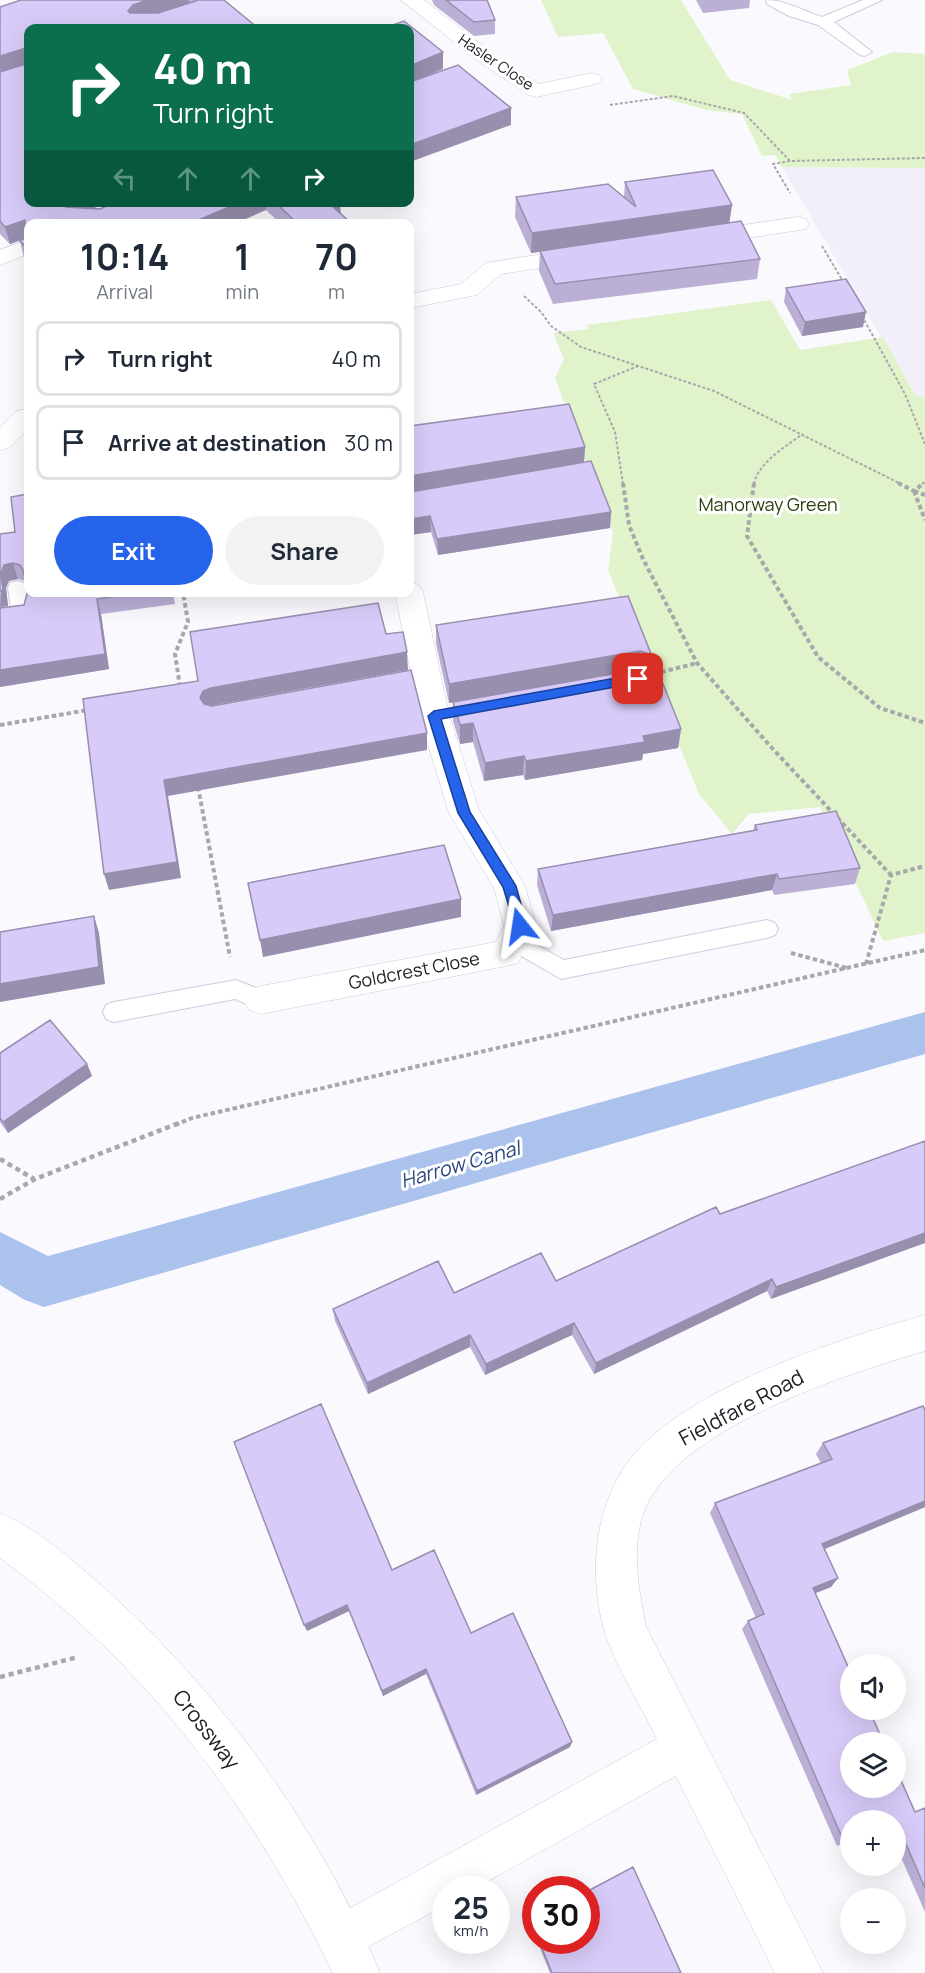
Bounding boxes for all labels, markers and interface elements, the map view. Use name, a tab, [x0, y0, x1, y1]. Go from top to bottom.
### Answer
street label: Hasler Close	[454, 29, 538, 95]
text: 40 m	[153, 39, 252, 97]
icon: right	[54, 48, 132, 126]
text: Turn right	[153, 94, 274, 131]
icon: left	[108, 162, 141, 195]
icon: ahead	[171, 162, 204, 195]
icon: ahead	[234, 162, 267, 195]
icon: right	[297, 162, 330, 195]
text: 10:14	[80, 232, 169, 281]
text: 1	[234, 232, 250, 281]
text: 70	[315, 232, 358, 281]
text: Arrival	[96, 278, 153, 305]
text: min	[226, 278, 259, 305]
text: m	[328, 278, 345, 305]
icon: right	[57, 342, 90, 375]
text: Turn right	[108, 344, 213, 374]
text: 40 m	[332, 344, 381, 374]
icon: arrive	[57, 426, 90, 459]
text: Arrive at destination	[108, 428, 326, 458]
text: 30 m	[344, 428, 393, 458]
park label: Manorway Green	[698, 492, 838, 516]
button: Exit	[54, 516, 213, 585]
button: Share	[225, 516, 384, 585]
pin	[612, 653, 663, 704]
icon: arrive	[621, 662, 654, 695]
position arrow	[488, 894, 552, 958]
street label: Goldcrest Close	[346, 946, 482, 994]
water label: Harrow Canal	[397, 1133, 525, 1194]
street label: Fieldfare Road	[674, 1362, 808, 1452]
map controls	[840, 1654, 906, 1954]
button: sound	[840, 1654, 906, 1720]
street label: Crossway	[167, 1683, 247, 1775]
button: layers	[840, 1732, 906, 1798]
button: +	[840, 1810, 906, 1876]
speed limit sign: 30	[522, 1876, 600, 1954]
text: 25	[453, 1887, 489, 1928]
button: −	[840, 1888, 906, 1954]
text: km/h	[454, 1920, 488, 1941]

